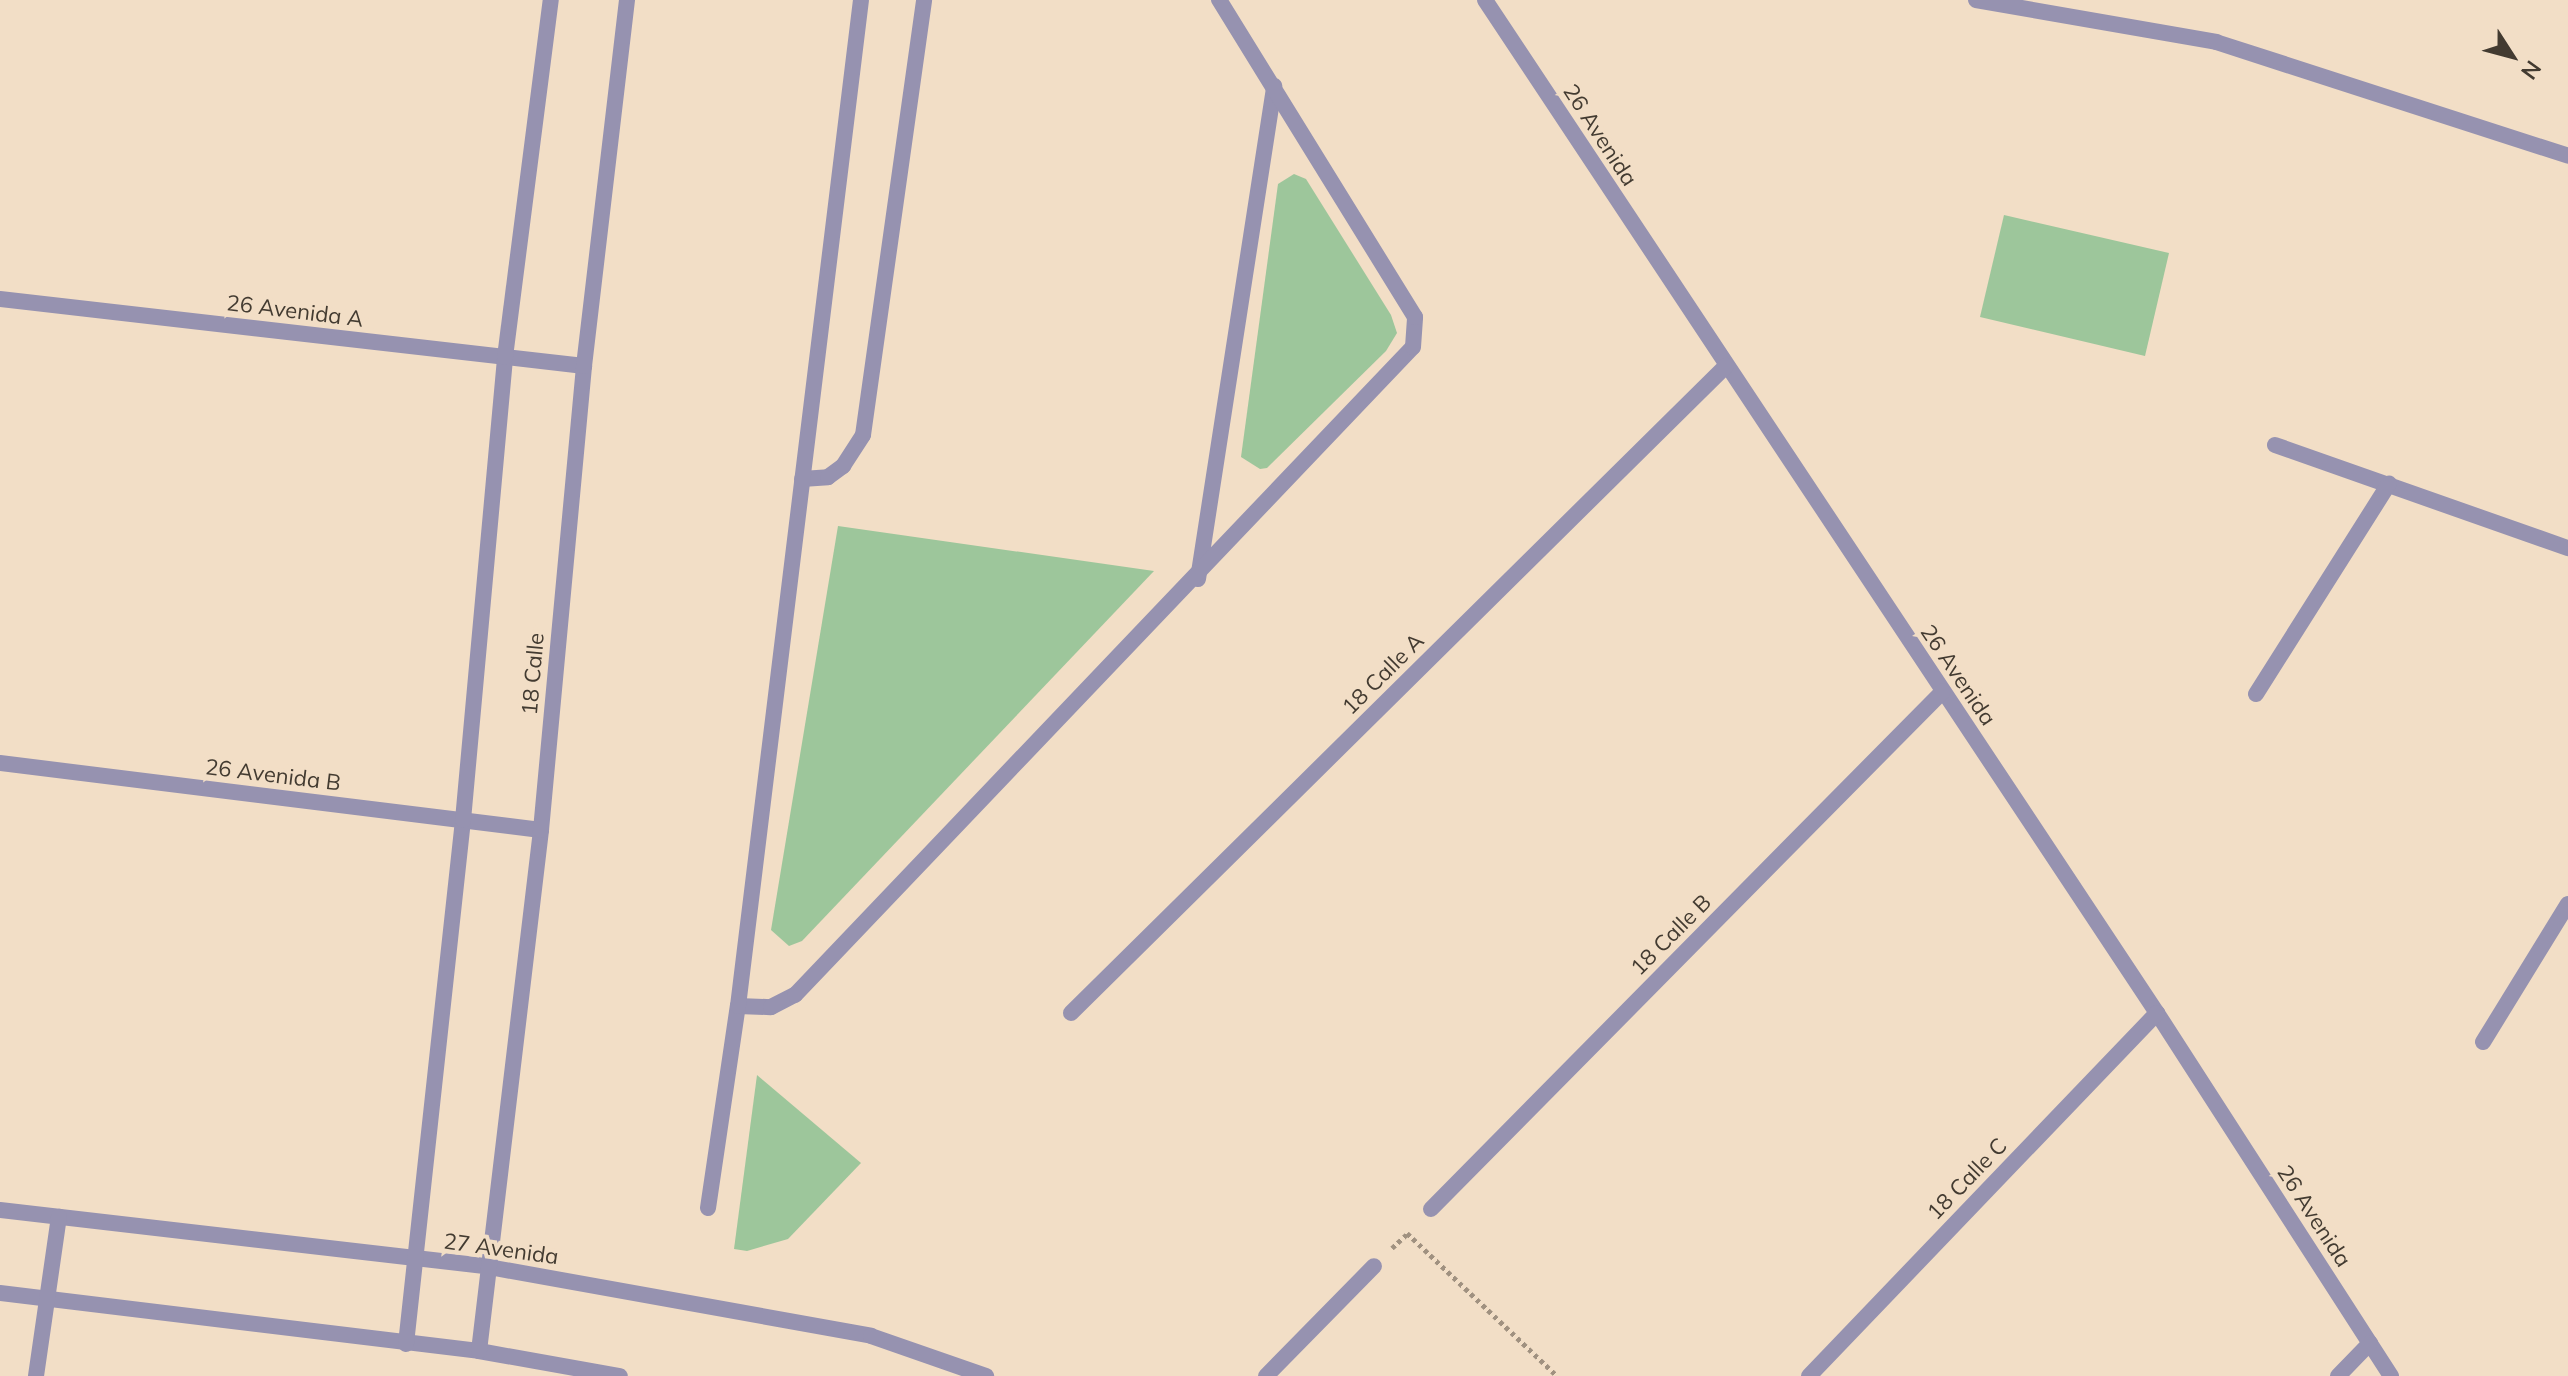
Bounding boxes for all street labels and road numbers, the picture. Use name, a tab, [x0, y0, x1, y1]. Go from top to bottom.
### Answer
street label: 26 Avenida	[1557, 79, 1643, 191]
street label: 26 Avenida A	[225, 290, 365, 332]
street label: 26 Avenida	[1915, 620, 2001, 730]
street label: 18 Calle A	[1337, 628, 1429, 720]
street label: 18 Calle	[516, 632, 550, 716]
street label: 26 Avenida B	[204, 754, 342, 796]
street label: 18 Calle B	[1625, 889, 1717, 981]
street label: 18 Calle C	[1922, 1133, 2012, 1225]
street label: 26 Avenida	[2271, 1160, 2357, 1272]
street label: 27 Avenida	[442, 1228, 560, 1270]

